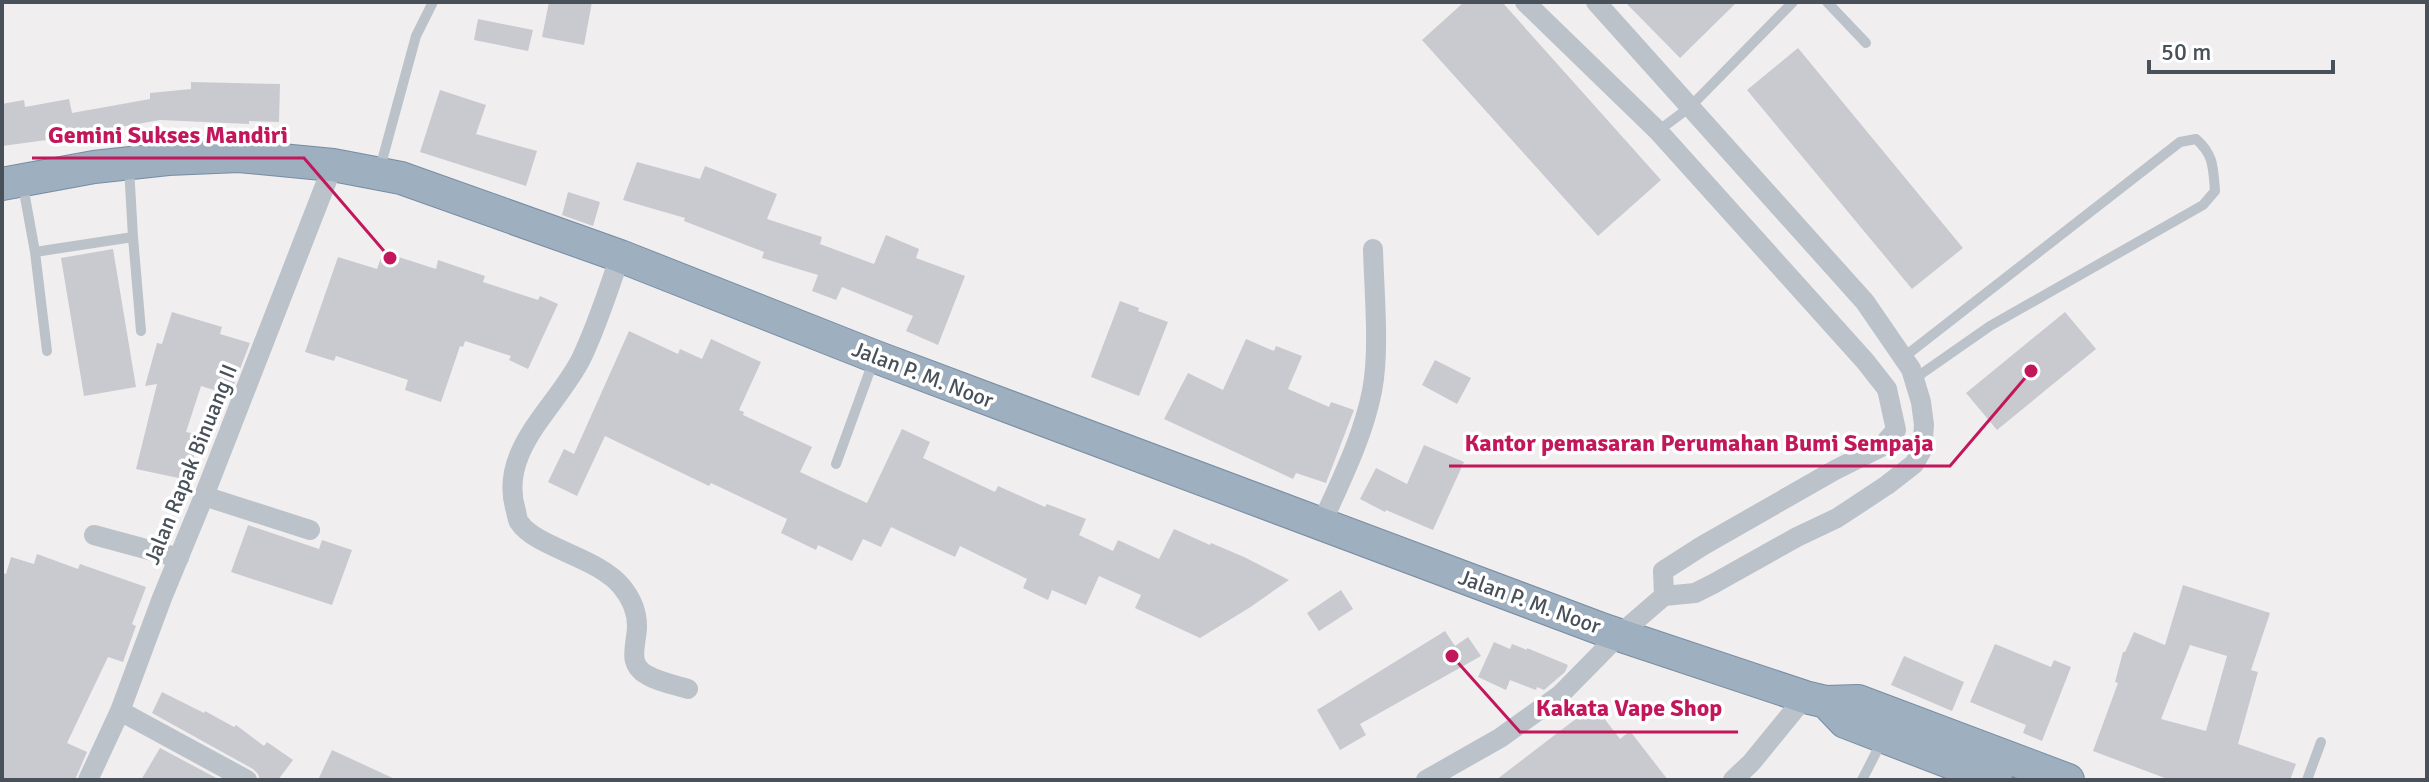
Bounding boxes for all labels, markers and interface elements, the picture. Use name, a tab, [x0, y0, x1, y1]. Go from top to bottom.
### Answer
scale bar	[2149, 24, 2333, 74]
text: 50 m	[2161, 37, 2211, 67]
callout: Gemini Sukses Mandiri	[32, 110, 304, 158]
text: Gemini Sukses Mandiri	[48, 120, 288, 150]
street label: Jalan P. M. Noor	[848, 335, 997, 414]
street label: Jalan Rapak Binuang II	[138, 360, 243, 568]
callout: Kantor pemasaran Perumahan Bumi Sempaja	[1449, 418, 1950, 466]
text: Kantor pemasaran Perumahan Bumi Sempaja	[1464, 428, 1934, 458]
street label: Jalan P. M. Noor	[1455, 563, 1605, 640]
callout: Kakata Vape Shop	[1520, 684, 1738, 732]
text: Kakata Vape Shop	[1536, 693, 1722, 723]

